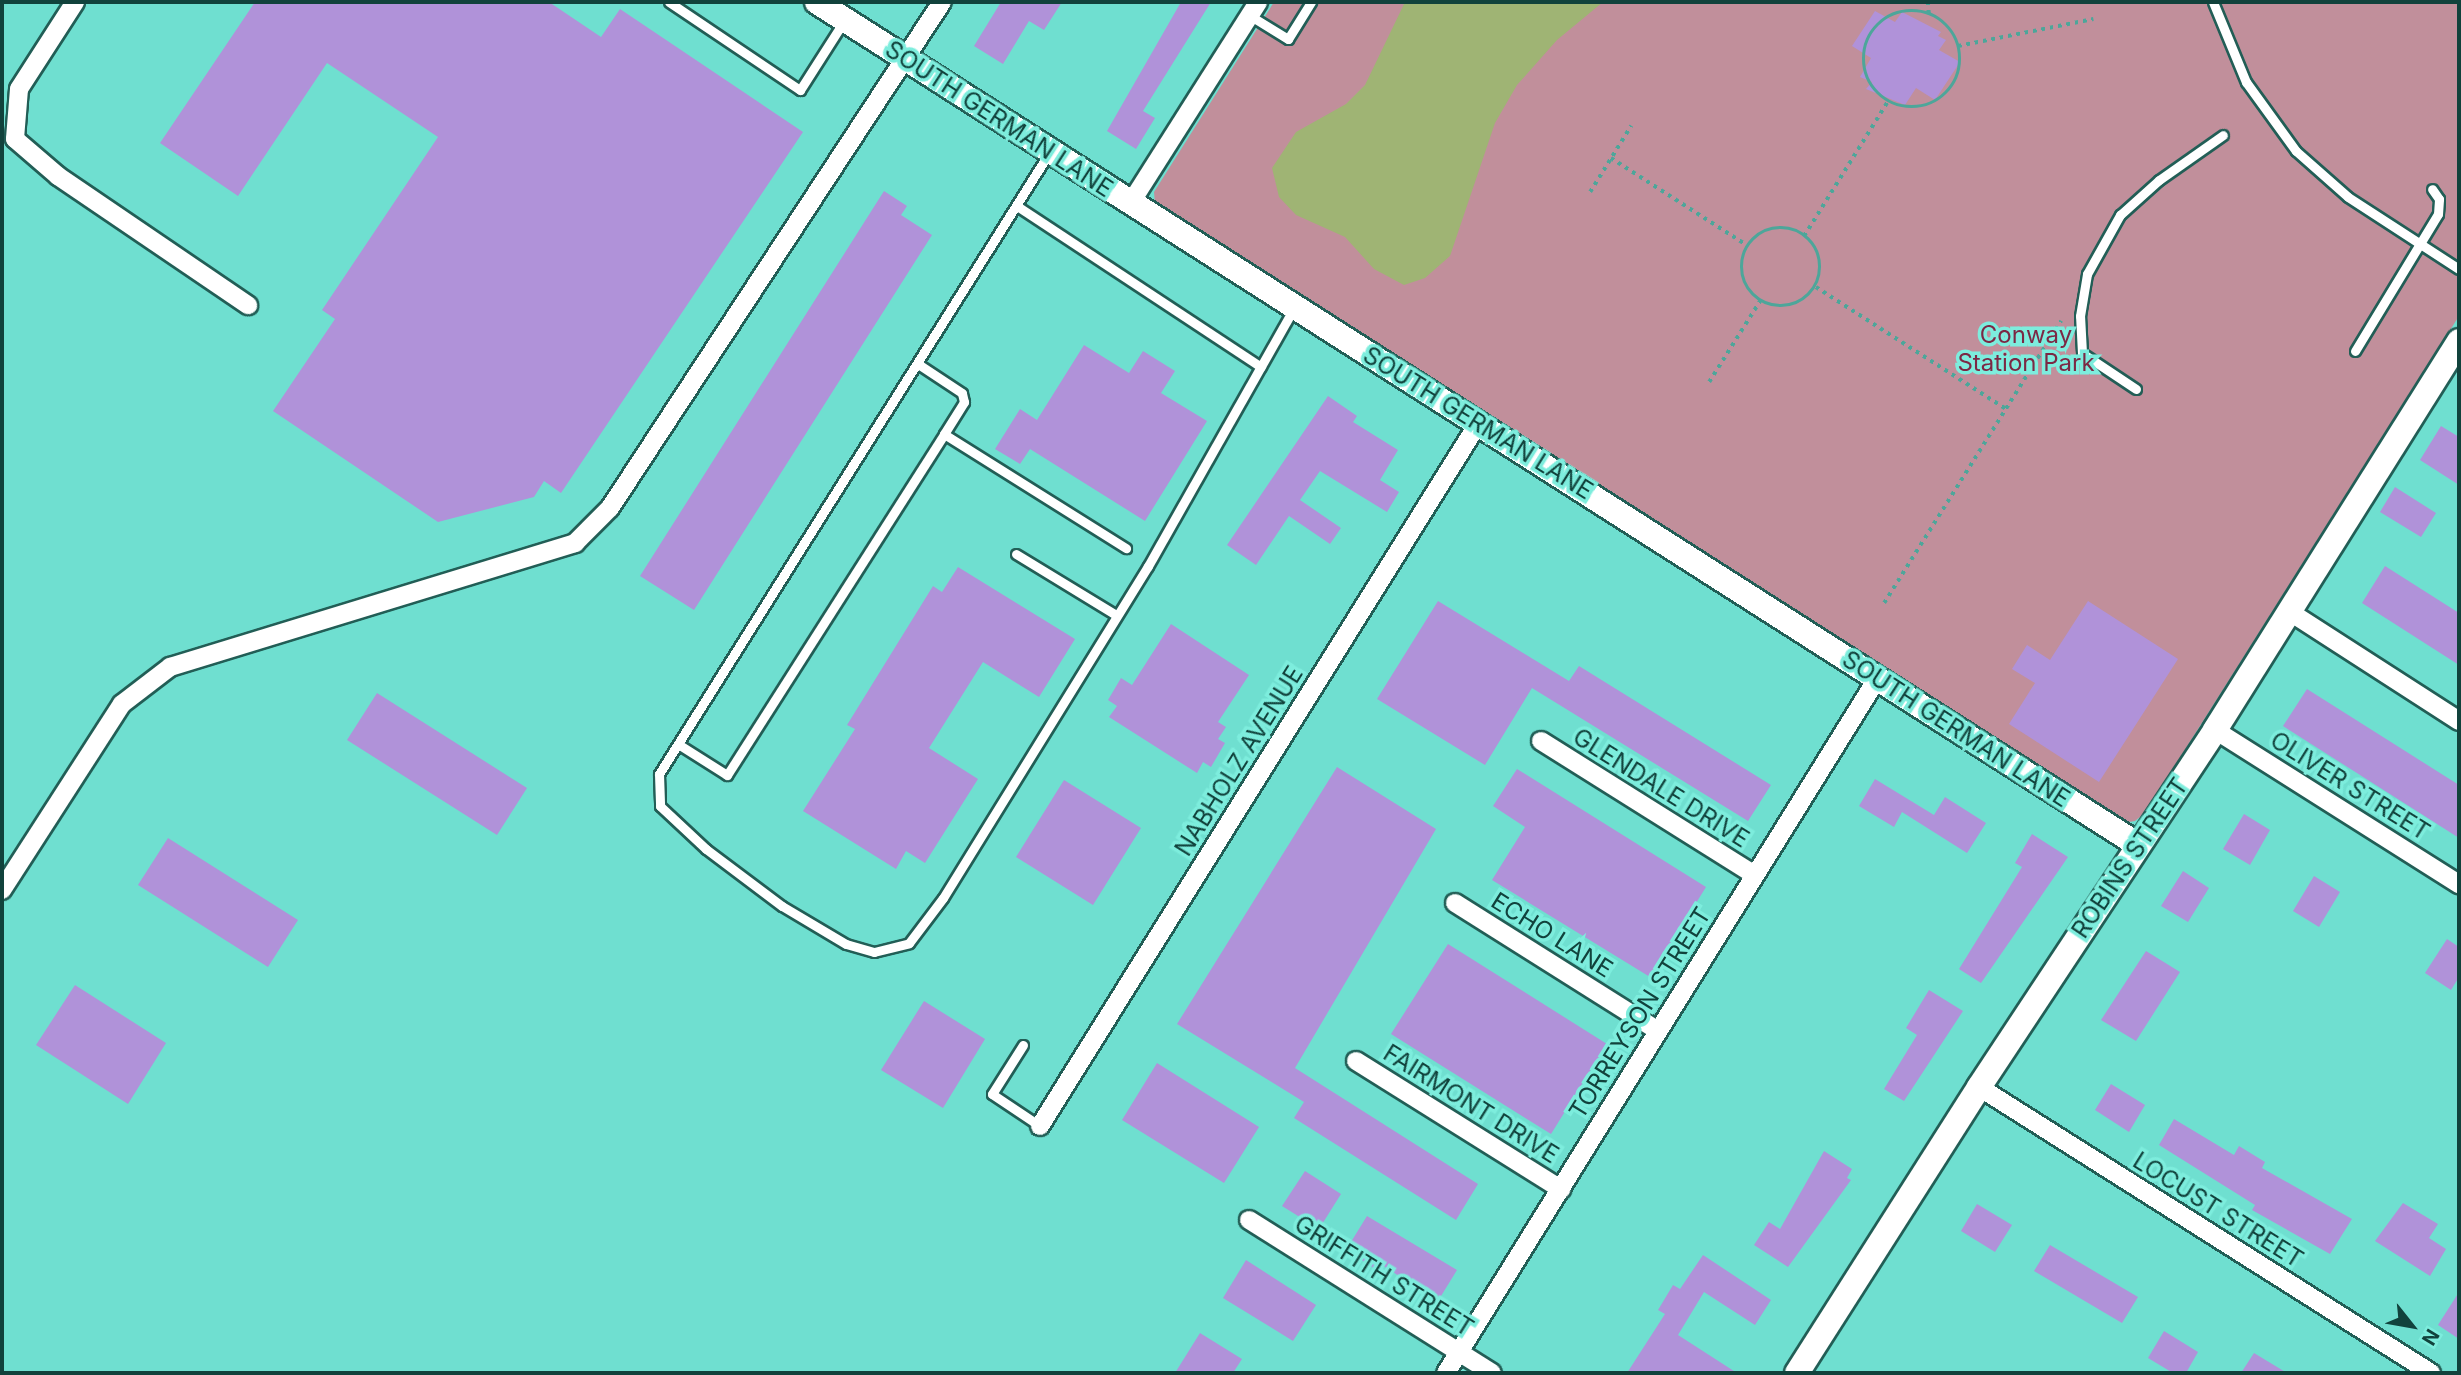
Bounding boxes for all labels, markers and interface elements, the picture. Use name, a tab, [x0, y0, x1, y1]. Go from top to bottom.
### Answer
street label: SOUTH GERMAN LANE	[880, 35, 1118, 203]
park label: Conway Station Park	[1957, 321, 2095, 377]
street label: SOUTH GERMAN LANE	[1358, 341, 1598, 505]
street label: SOUTH GERMAN LANE	[1837, 645, 2075, 813]
street label: NABHOLZ AVENUE	[1169, 661, 1309, 861]
street label: GLENDALE DRIVE	[1568, 722, 1754, 854]
street label: OLIVER STREET	[2265, 726, 2435, 846]
street label: ROBINS STREET	[2066, 772, 2194, 944]
street label: ECHO LANE	[1486, 886, 1618, 984]
street label: TORREYSON STREET	[1563, 902, 1717, 1124]
street label: FAIRMONT DRIVE	[1378, 1039, 1564, 1169]
street label: LOCUST STREET	[2128, 1146, 2308, 1274]
street label: GRIFFITH STREET	[1289, 1209, 1479, 1343]
north arrow	[2377, 1291, 2447, 1361]
text: N	[2417, 1325, 2444, 1349]

